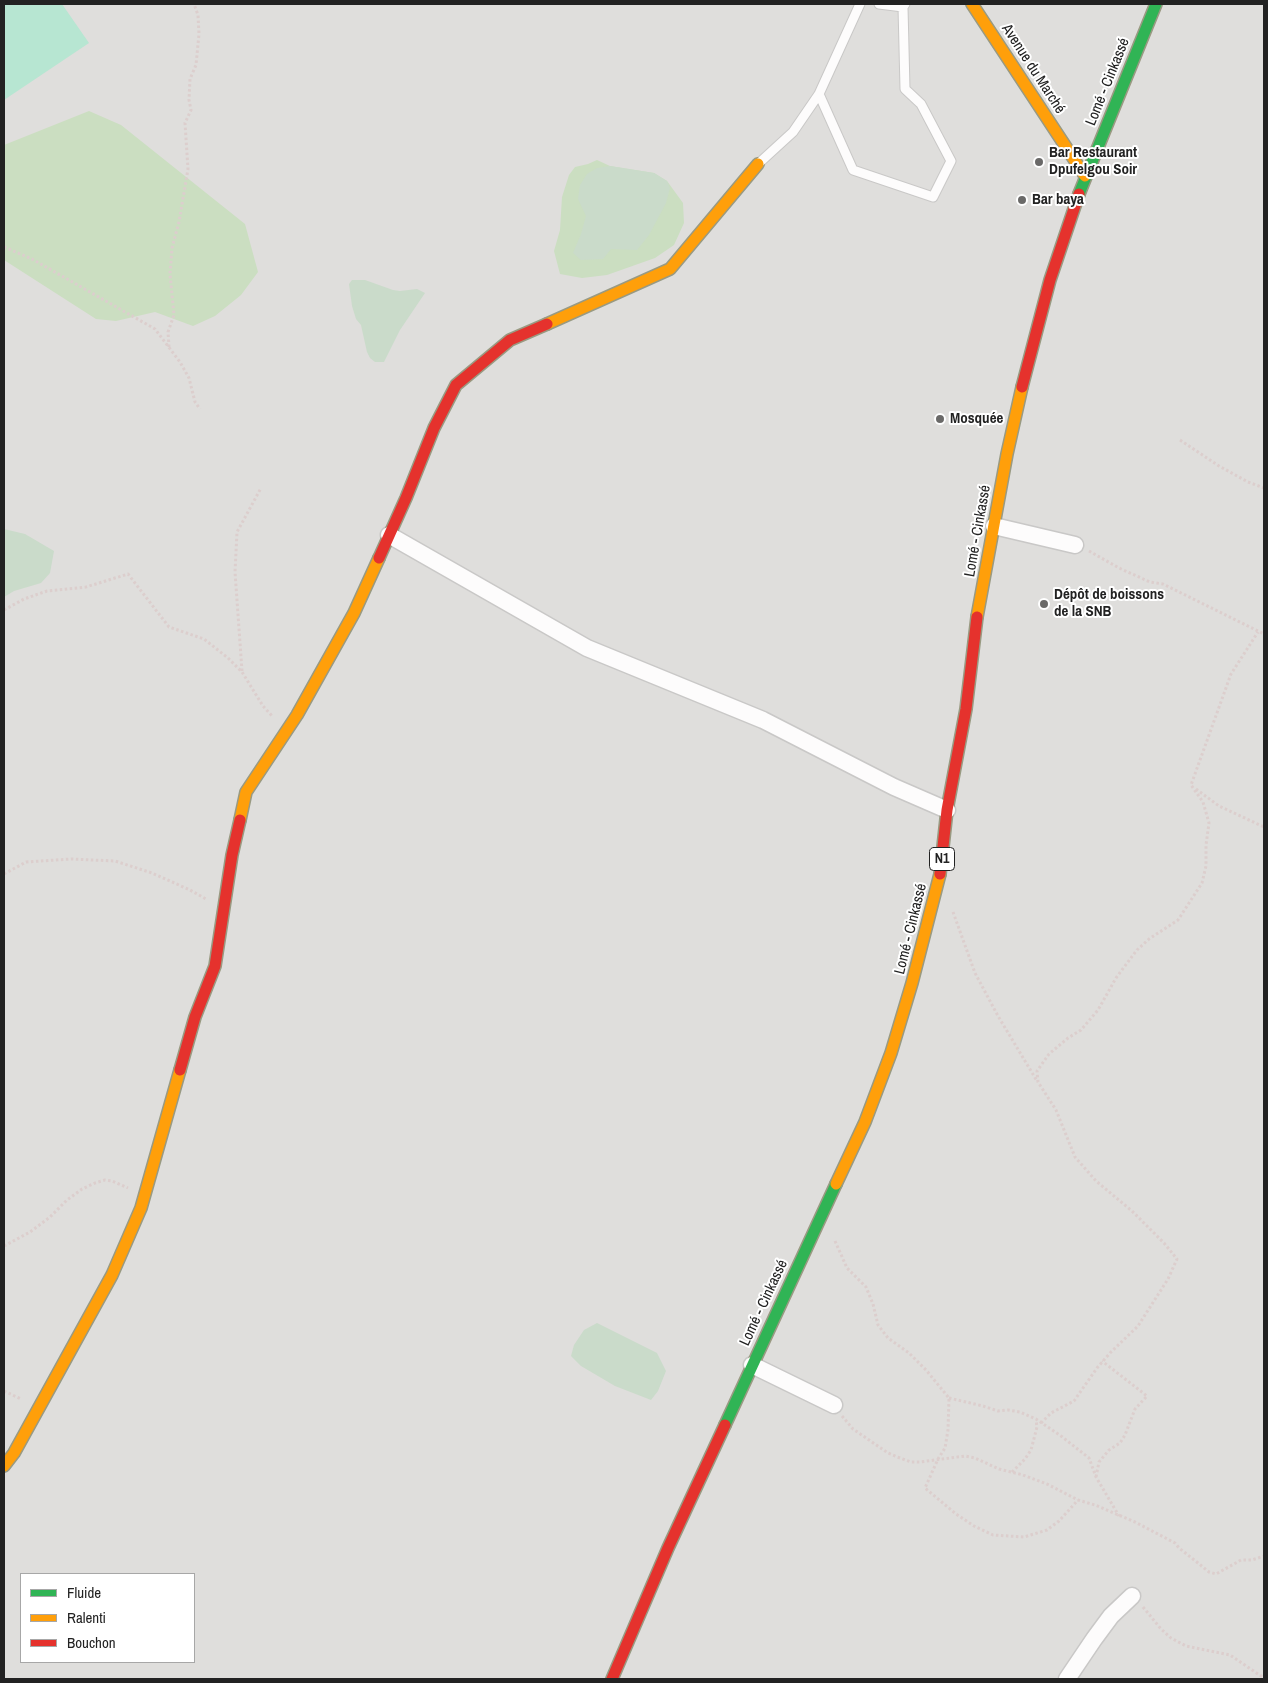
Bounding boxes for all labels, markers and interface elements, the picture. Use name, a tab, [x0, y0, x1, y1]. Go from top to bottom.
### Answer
street label: Avenue du Marché	[997, 21, 1069, 117]
street label: Lomé - Cinkassé	[1082, 36, 1134, 128]
place label: Bar Restaurant Dpufelgou Soir	[1049, 144, 1137, 179]
marker: Bar Restaurant Dpufelgou Soir	[1033, 156, 1045, 168]
place label: Bar baya	[1032, 191, 1084, 209]
marker: Bar baya	[1016, 194, 1028, 206]
place label: Mosquée	[950, 410, 1003, 428]
marker: Mosquée	[934, 413, 946, 425]
street label: Lomé - Cinkassé	[961, 484, 995, 578]
place label: Dépôt de boissons de la SNB	[1054, 586, 1164, 621]
marker: Dépôt de boissons de la SNB	[1038, 598, 1050, 610]
road number: N1	[930, 848, 954, 871]
street label: Lomé - Cinkassé	[891, 882, 931, 976]
street label: Lomé - Cinkassé	[736, 1257, 792, 1349]
legend	[20, 1573, 195, 1663]
text: Fluide	[67, 1582, 101, 1603]
text: Ralenti	[67, 1607, 106, 1628]
text: Bouchon	[67, 1632, 116, 1653]

